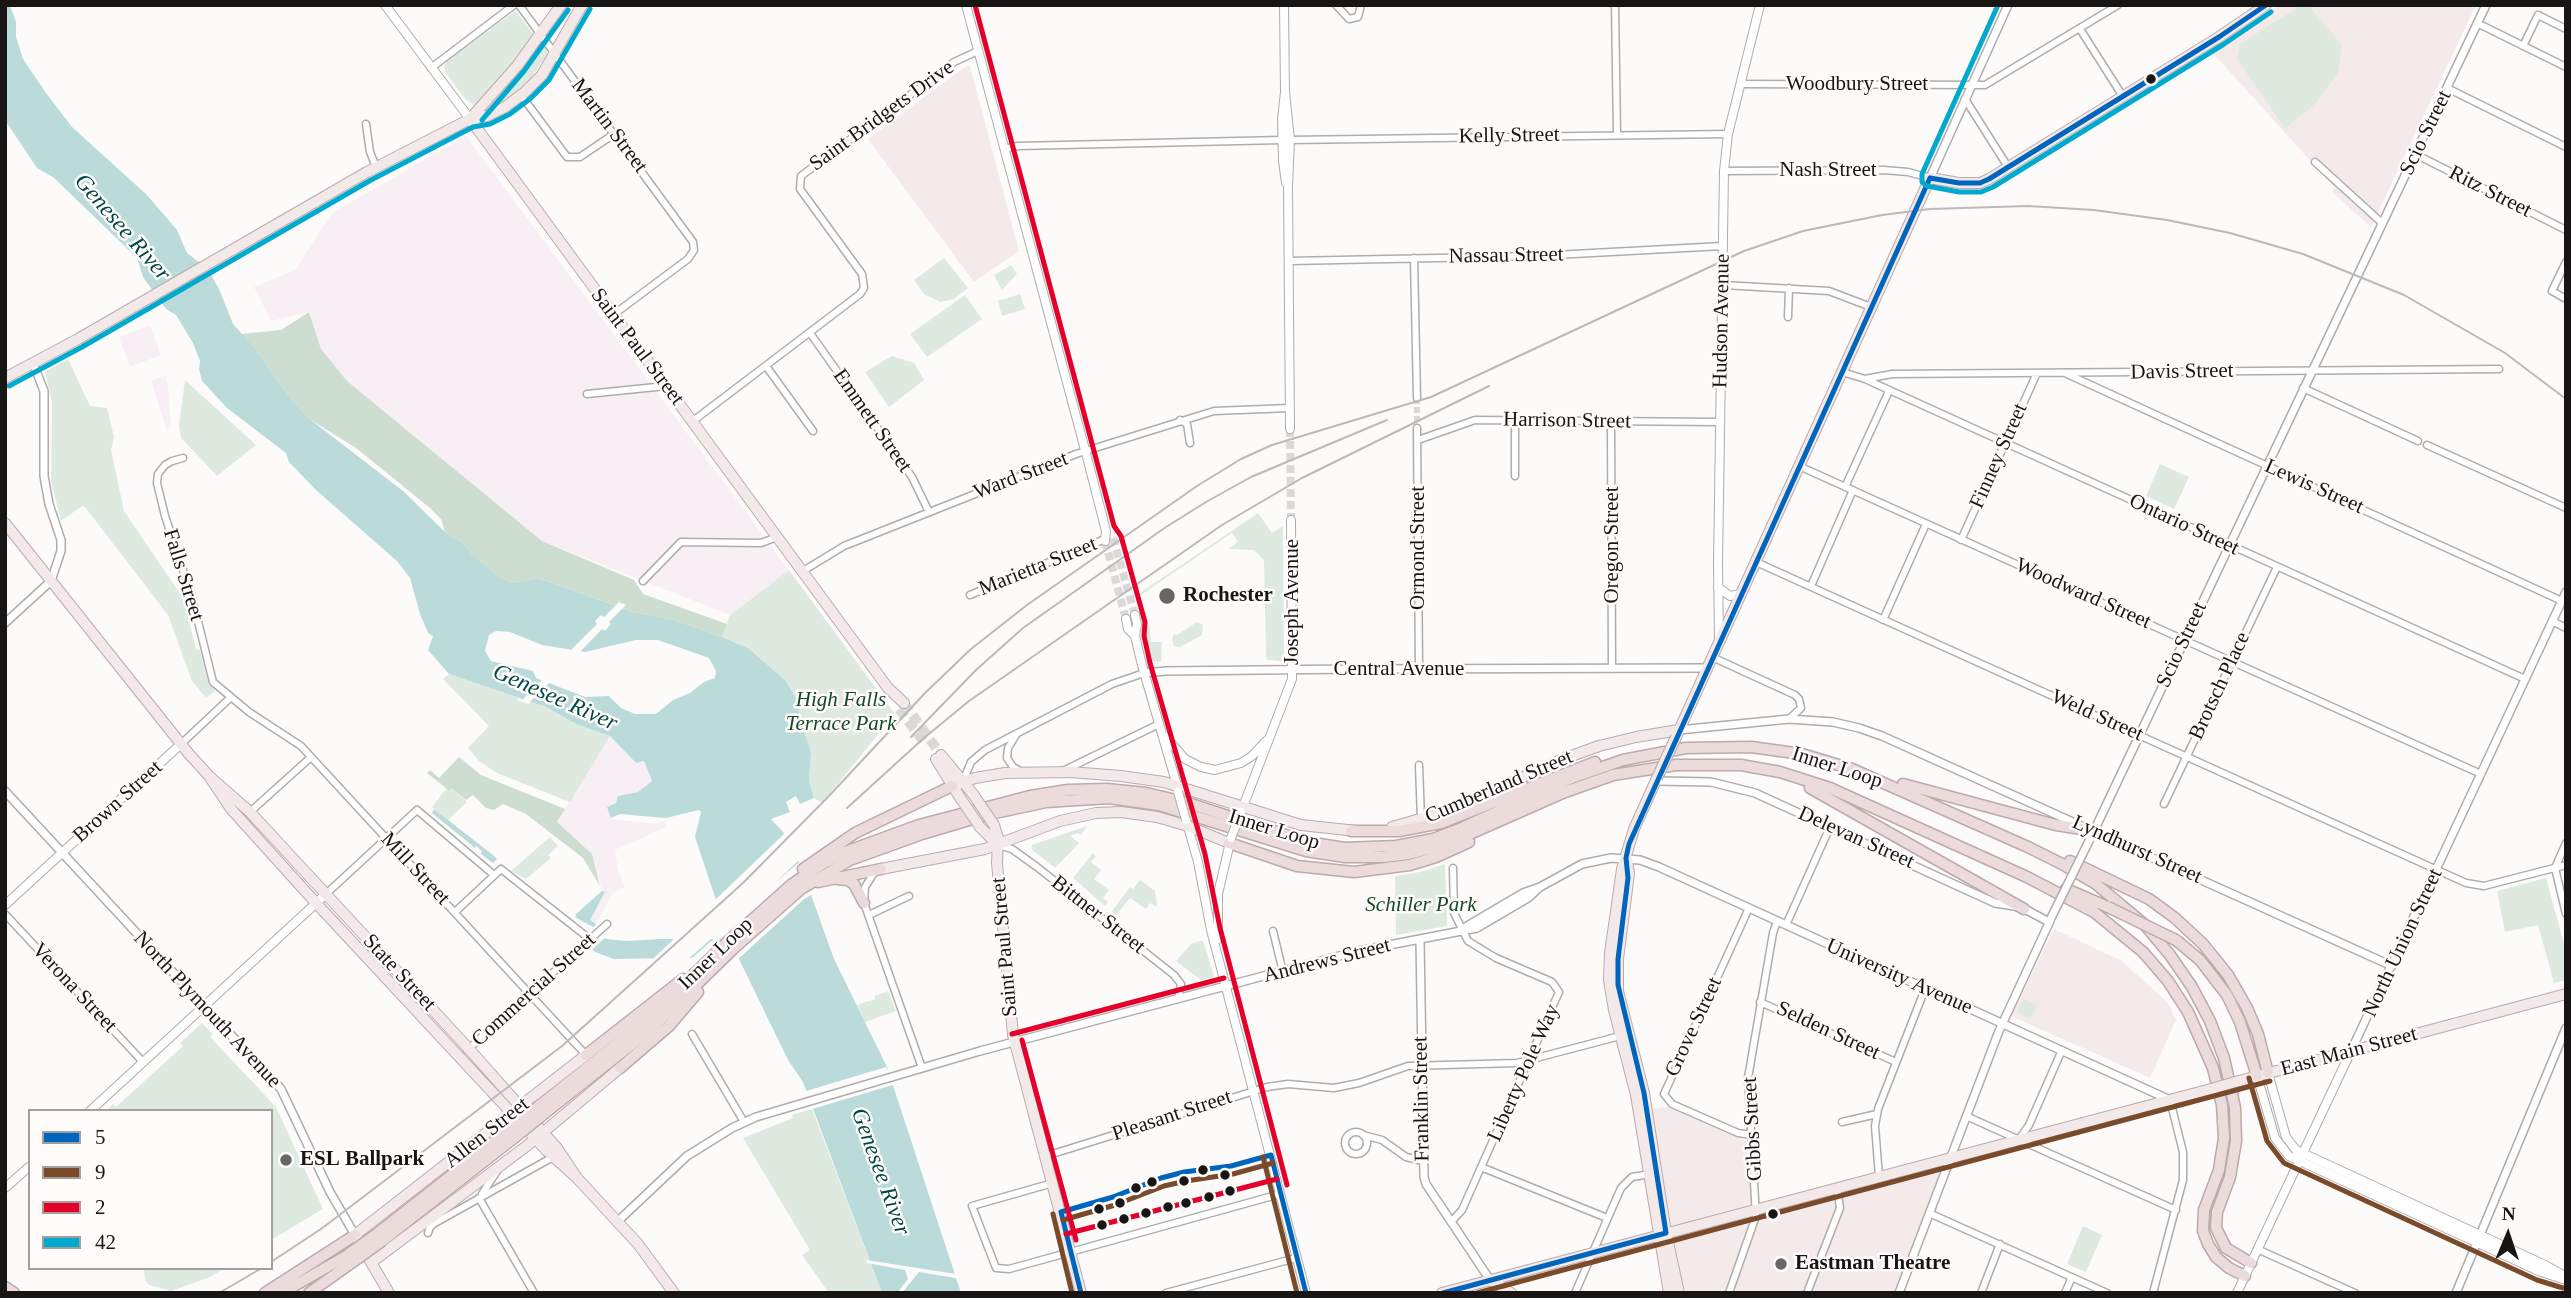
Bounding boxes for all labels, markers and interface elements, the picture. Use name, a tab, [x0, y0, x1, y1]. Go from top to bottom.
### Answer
street label: Saint Bridgets Drive	[805, 55, 959, 177]
street label: Woodbury Street	[1786, 71, 1928, 97]
unlabelled marker	[2144, 72, 2158, 86]
street label: Martin Street	[565, 74, 653, 178]
street label: Scio Street	[2395, 86, 2457, 180]
street label: Kelly Street	[1458, 123, 1560, 149]
street label: Nash Street	[1779, 157, 1877, 183]
street label: Ritz Street	[2445, 161, 2535, 223]
water label: Genesee River	[68, 169, 176, 287]
street label: Nassau Street	[1448, 242, 1564, 270]
street label: Hudson Avenue	[1708, 254, 1736, 388]
street label: Saint Paul Street	[585, 284, 689, 410]
street label: Davis Street	[2130, 359, 2234, 385]
street label: Emmett Street	[827, 364, 917, 478]
street label: Finney Street	[1965, 399, 2033, 513]
street label: Harrison Street	[1503, 407, 1631, 435]
street label: Ward Street	[970, 446, 1072, 506]
street label: Lewis Street	[2261, 454, 2367, 520]
street label: Ormond Street	[1405, 486, 1431, 610]
street label: Oregon Street	[1599, 486, 1625, 604]
street label: Ontario Street	[2125, 489, 2243, 561]
street label: Falls Street	[157, 526, 209, 624]
street label: Marietta Street	[975, 532, 1101, 602]
street label: Joseph Avenue	[1279, 539, 1305, 665]
street label: Woodward Street	[2011, 553, 2155, 635]
place label: Rochester	[1183, 583, 1273, 609]
marker: Rochester	[1157, 586, 1177, 606]
street label: Scio Street	[2151, 598, 2213, 692]
street label: Brotsch Place	[2184, 628, 2256, 744]
street label: Central Avenue	[1334, 656, 1464, 682]
water label: Genesee River	[488, 658, 622, 738]
street label: Weld Street	[2047, 685, 2147, 747]
park label: High Falls Terrace Park	[786, 687, 896, 737]
street label: Inner Loop	[1788, 742, 1886, 794]
street label: Cumberland Street	[1421, 745, 1577, 829]
street label: Brown Street	[68, 755, 168, 849]
street label: Delevan Street	[1794, 801, 1918, 875]
street label: Inner Loop	[1225, 804, 1323, 856]
street label: Lyndhurst Street	[2068, 810, 2206, 890]
street label: Mill Street	[375, 827, 455, 911]
street label: North Union Street	[2358, 865, 2448, 1021]
street label: Bittner Street	[1046, 870, 1150, 960]
street label: Saint Paul Street	[986, 876, 1024, 1018]
park label: Schiller Park	[1365, 892, 1477, 918]
street label: Inner Loop	[673, 912, 759, 996]
street label: North Plymouth Avenue	[128, 926, 286, 1094]
street label: Commercial Street	[467, 928, 601, 1052]
street label: State Street	[357, 929, 441, 1017]
street label: Andrews Street	[1261, 933, 1393, 989]
street label: University Avenue	[1822, 933, 1976, 1021]
street label: Verona Street	[26, 938, 122, 1038]
street label: Grove Street	[1660, 973, 1728, 1081]
street label: Selden Street	[1772, 996, 1884, 1066]
street label: Liberty Pole Way	[1482, 1000, 1566, 1146]
street label: East Main Street	[2278, 1022, 2420, 1082]
street label: Franklin Street	[1408, 1036, 1436, 1162]
street label: Gibbs Street	[1738, 1076, 1768, 1182]
street label: Pleasant Street	[1109, 1085, 1235, 1147]
street label: Allen Street	[439, 1092, 535, 1174]
water label: Genesee River	[844, 1105, 916, 1239]
legend	[28, 1109, 273, 1270]
text: 5	[95, 1125, 106, 1149]
place label: ESL Ballpark	[300, 1147, 424, 1173]
marker: ESL Ballpark	[278, 1152, 294, 1168]
text: 9	[95, 1160, 106, 1184]
unlabelled marker	[1196, 1163, 1210, 1177]
unlabelled marker	[1218, 1168, 1232, 1182]
unlabelled marker	[1177, 1174, 1191, 1188]
unlabelled marker	[1145, 1175, 1159, 1189]
unlabelled marker	[1129, 1181, 1143, 1195]
unlabelled marker	[1223, 1184, 1237, 1198]
unlabelled marker	[1202, 1190, 1216, 1204]
text: 2	[95, 1195, 106, 1219]
unlabelled marker	[1113, 1196, 1127, 1210]
unlabelled marker	[1179, 1196, 1193, 1210]
unlabelled marker	[1161, 1200, 1175, 1214]
north arrow	[2473, 1200, 2543, 1270]
unlabelled marker	[1092, 1202, 1106, 1216]
text: N	[2502, 1203, 2516, 1224]
unlabelled marker	[1139, 1206, 1153, 1220]
unlabelled marker	[1766, 1207, 1780, 1221]
unlabelled marker	[1117, 1212, 1131, 1226]
unlabelled marker	[1095, 1218, 1109, 1232]
text: 42	[95, 1230, 116, 1254]
place label: Eastman Theatre	[1795, 1251, 1950, 1277]
marker: Eastman Theatre	[1773, 1256, 1789, 1272]

